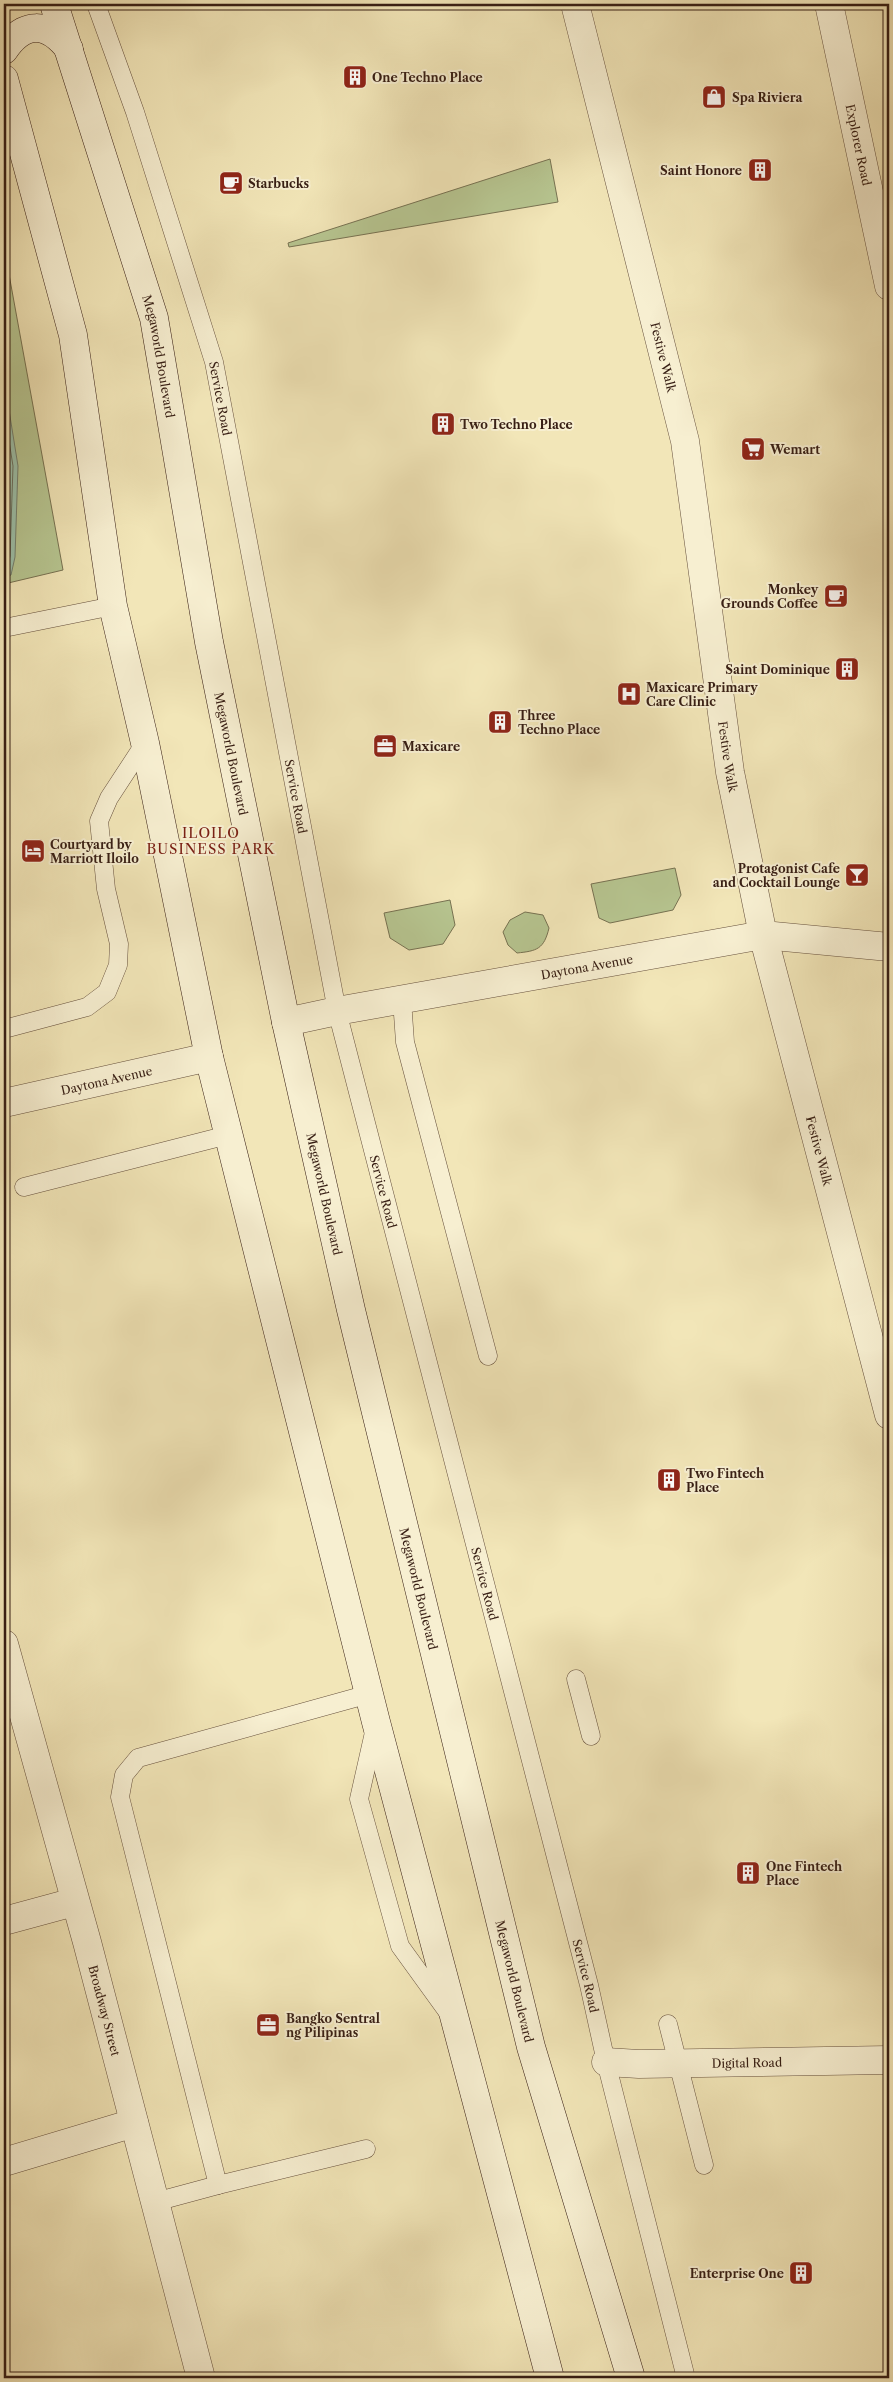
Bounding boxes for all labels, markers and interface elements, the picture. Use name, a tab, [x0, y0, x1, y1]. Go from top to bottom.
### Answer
building icon: One Techno Place	[342, 64, 368, 90]
place label: One Techno Place	[372, 70, 483, 85]
shop icon: Spa Riviera	[701, 84, 727, 110]
place label: Spa Riviera	[732, 90, 803, 105]
street label: Explorer Road	[843, 103, 875, 188]
building icon: Saint Honore	[747, 157, 773, 183]
place label: Saint Honore	[660, 163, 742, 178]
cafe icon: Starbucks	[218, 170, 244, 196]
place label: Starbucks	[248, 176, 310, 191]
street label: Megaworld Boulevard	[140, 293, 178, 419]
street label: Festive Walk	[648, 320, 680, 395]
street label: Service Road	[207, 360, 235, 437]
building icon: Two Techno Place	[430, 411, 456, 437]
place label: Two Techno Place	[460, 417, 573, 432]
supermarket icon: Wemart	[740, 436, 766, 462]
place label: Wemart	[769, 442, 820, 457]
place label: Monkey Grounds Coffee	[721, 582, 819, 611]
cafe icon: Monkey Grounds Coffee	[823, 583, 849, 609]
building icon: Saint Dominique	[834, 656, 860, 682]
place label: Saint Dominique	[725, 662, 830, 677]
place label: Maxicare Primary Care Clinic	[646, 680, 758, 709]
hospital icon: Maxicare Primary Care Clinic	[616, 681, 642, 707]
street label: Megaworld Boulevard	[212, 691, 252, 817]
place label: Three Techno Place	[518, 708, 600, 737]
building icon: Three Techno Place	[487, 709, 513, 735]
street label: Festive Walk	[716, 720, 742, 794]
office icon: Maxicare	[372, 733, 398, 759]
place label: Maxicare	[402, 739, 460, 754]
street label: Service Road	[282, 758, 311, 835]
district label: ILOILO BUSINESS PARK	[147, 824, 275, 858]
place label: Courtyard by Marriott Iloilo	[50, 837, 139, 866]
hotel icon: Courtyard by Marriott Iloilo	[20, 838, 46, 864]
place label: Protagonist Cafe and Cocktail Lounge	[713, 861, 840, 890]
bar icon: Protagonist Cafe and Cocktail Lounge	[844, 862, 870, 888]
street label: Daytona Avenue	[540, 951, 634, 982]
street label: Daytona Avenue	[59, 1062, 154, 1098]
street label: Festive Walk	[803, 1114, 836, 1188]
street label: Megaworld Boulevard	[304, 1131, 346, 1257]
street label: Service Road	[367, 1153, 401, 1230]
place label: Two Fintech Place	[686, 1466, 765, 1495]
building icon: Two Fintech Place	[656, 1467, 682, 1493]
street label: Megaworld Boulevard	[397, 1526, 441, 1652]
street label: Service Road	[468, 1545, 502, 1622]
place label: One Fintech Place	[766, 1859, 843, 1888]
building icon: One Fintech Place	[735, 1860, 761, 1886]
street label: Megaworld Boulevard	[493, 1919, 537, 2044]
street label: Service Road	[570, 1937, 602, 2015]
street label: Broadway Street	[86, 1963, 124, 2058]
place label: Bangko Sentral ng Pilipinas	[286, 2011, 380, 2040]
office icon: Bangko Sentral ng Pilipinas	[255, 2012, 281, 2038]
street label: Digital Road	[712, 2054, 783, 2070]
building icon: Enterprise One	[788, 2260, 814, 2286]
place label: Enterprise One	[690, 2266, 784, 2281]

